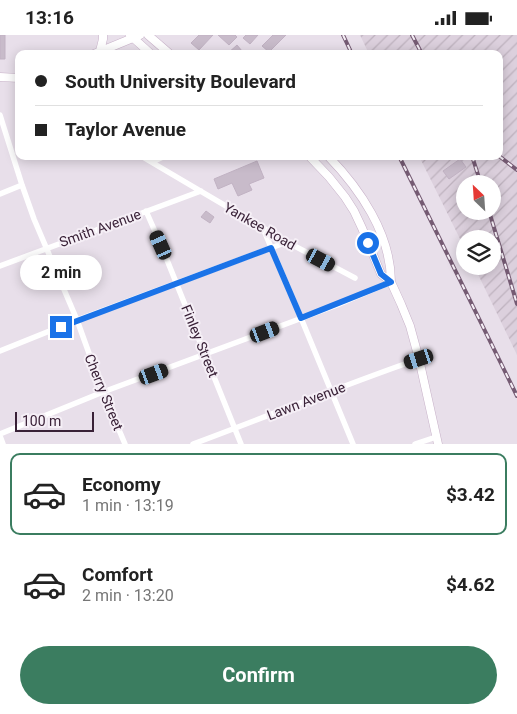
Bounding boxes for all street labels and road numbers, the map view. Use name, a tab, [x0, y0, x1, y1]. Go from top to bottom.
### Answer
street label: Yankee Road	[221, 199, 299, 253]
street label: Smith Avenue	[57, 206, 143, 250]
street label: Finley Street	[178, 302, 222, 380]
street label: Cherry Street	[81, 352, 127, 433]
street label: Lawn Avenue	[265, 379, 347, 423]

